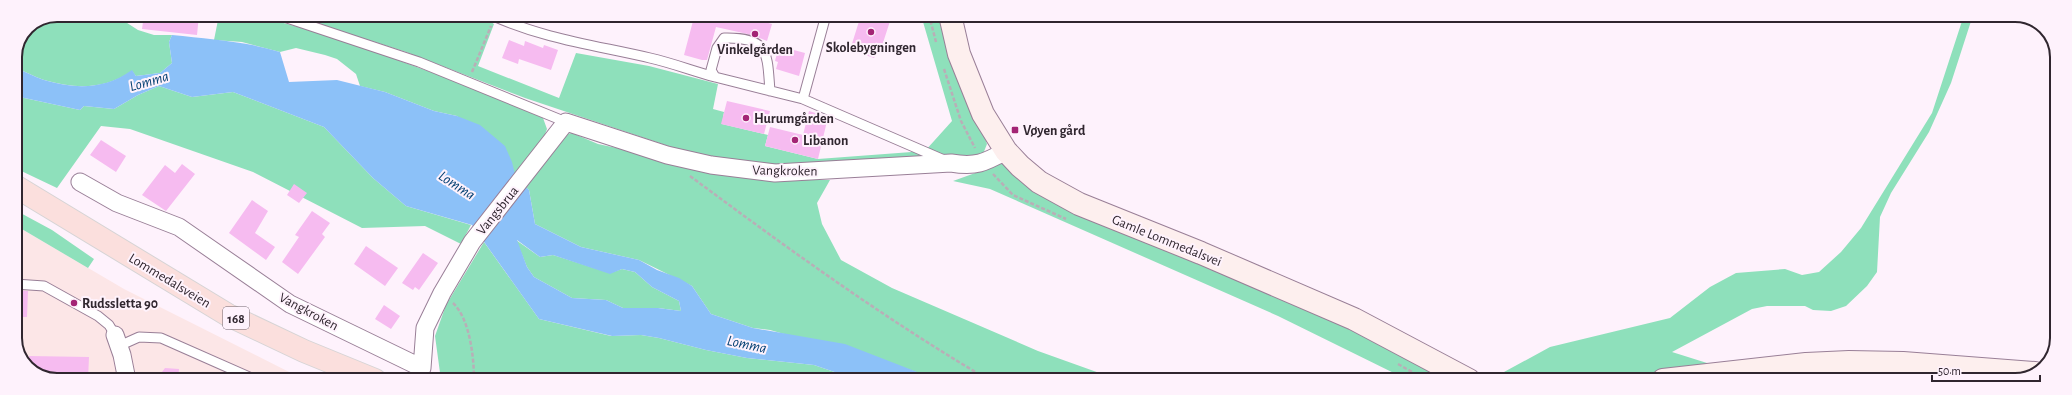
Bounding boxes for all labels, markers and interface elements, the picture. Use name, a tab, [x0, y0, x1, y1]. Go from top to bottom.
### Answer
marker: Skolebygningen	[866, 27, 876, 37]
marker: Vinkelgården	[750, 29, 760, 39]
place label: Skolebygningen	[826, 41, 916, 55]
place label: Vinkelgården	[717, 43, 793, 57]
water label: Lomma	[128, 69, 170, 94]
place label: Hurumgården	[754, 112, 834, 126]
marker: Hurumgården	[741, 113, 751, 123]
place label: Vøyen gård	[1023, 124, 1086, 138]
marker: Vøyen gård	[1010, 125, 1020, 135]
place label: Libanon	[803, 134, 848, 148]
marker: Libanon	[790, 135, 800, 145]
street label: Vangkroken	[752, 163, 818, 179]
water label: Lomma	[436, 168, 478, 203]
street label: Vangsbrua	[474, 183, 522, 238]
street label: Gamle Lommedalsvei	[1110, 213, 1223, 269]
street label: Lommedalsveien	[126, 251, 213, 311]
street label: Vangkroken	[276, 290, 341, 333]
place label: Rudssletta 90	[82, 297, 158, 311]
marker: Rudssletta 90	[69, 298, 79, 308]
road number: 168	[223, 307, 249, 329]
water label: Lomma	[726, 333, 768, 356]
scale bar	[1932, 357, 2040, 383]
text: 50 m	[1938, 365, 1961, 377]

